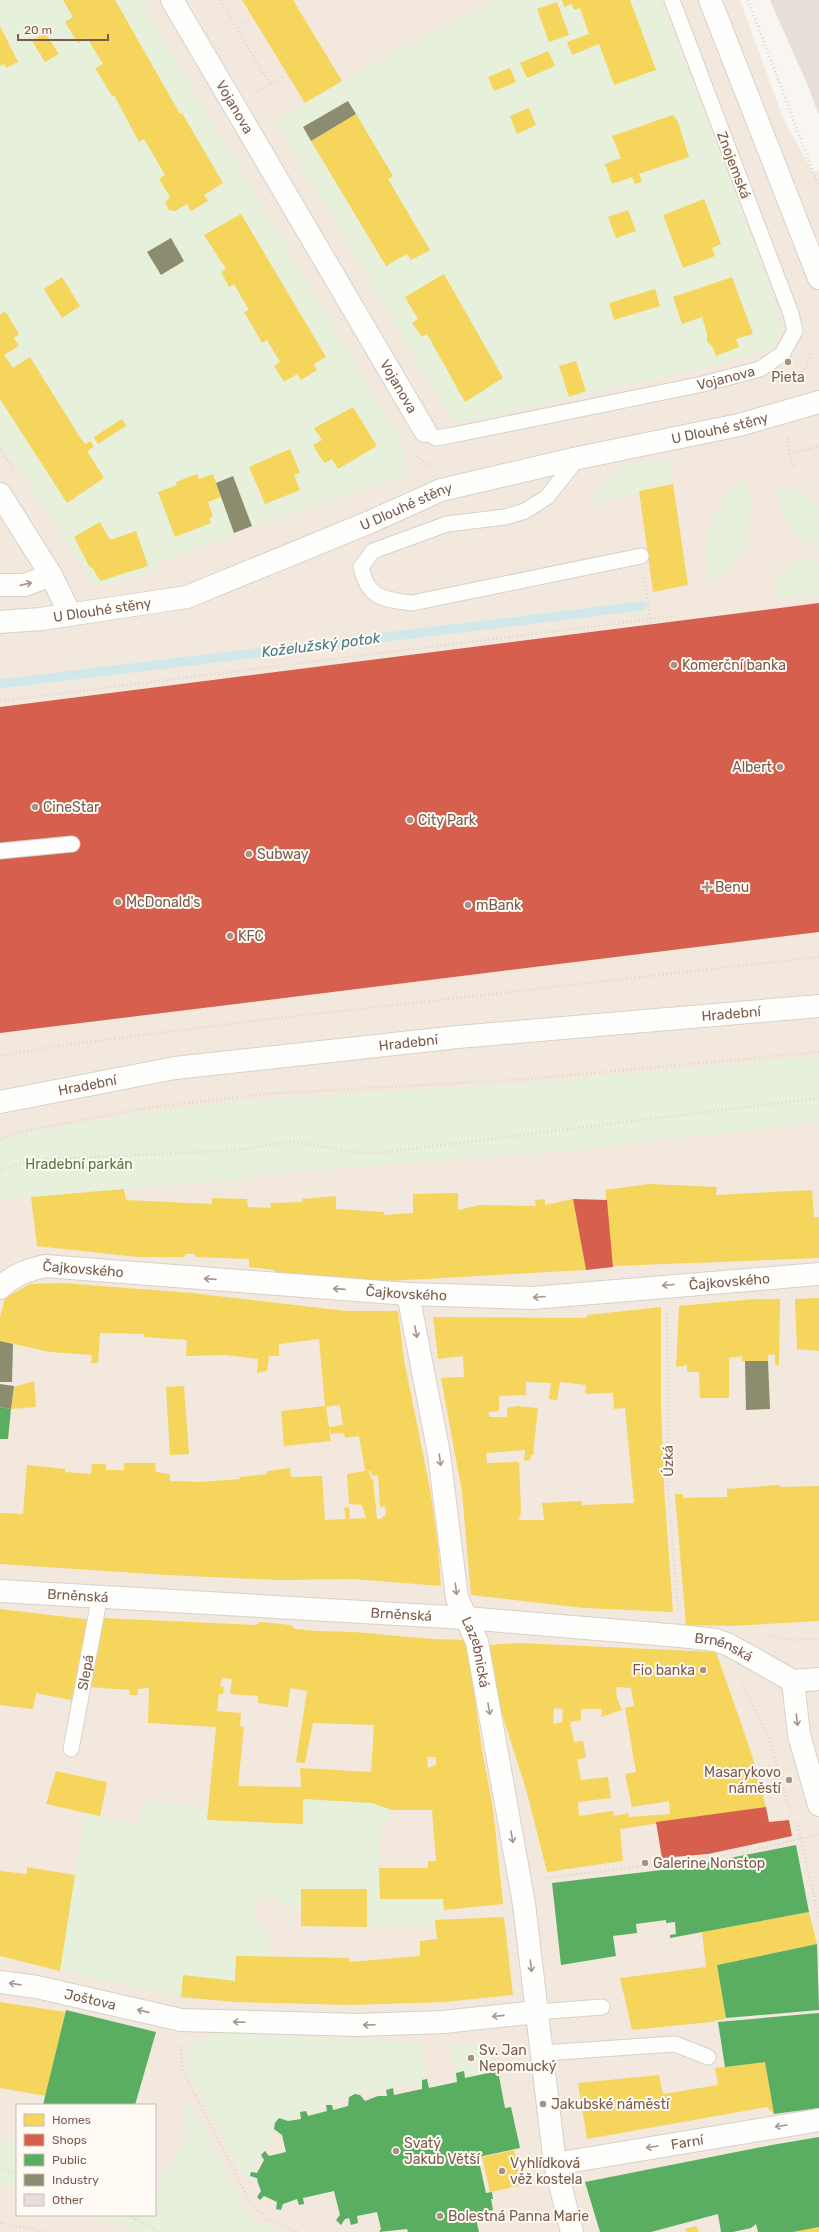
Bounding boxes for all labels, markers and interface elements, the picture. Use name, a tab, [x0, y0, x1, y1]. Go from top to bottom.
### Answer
scale bar	[18, 16, 108, 42]
text: 20 m	[24, 23, 52, 37]
street label: Vojanova	[212, 77, 257, 137]
street label: Znojemská	[713, 129, 754, 201]
street label: Vojanova	[376, 357, 421, 416]
marker: Pieta	[783, 357, 793, 367]
street label: Vojanova	[695, 363, 757, 394]
place label: Pieta	[771, 369, 805, 386]
street label: U Dlouhé stěny	[670, 409, 771, 448]
street label: U Dlouhé stěny	[358, 480, 454, 534]
one-way arrow	[19, 579, 32, 587]
street label: U Dlouhé stěny	[52, 594, 153, 626]
water label: Koželužský potok	[261, 629, 382, 661]
place label: Komerční banka	[682, 657, 786, 674]
marker: Komerční banka	[669, 660, 679, 670]
place label: Albert	[732, 759, 773, 776]
marker: Albert	[775, 762, 785, 772]
place label: CineStar	[43, 799, 100, 816]
marker: CineStar	[30, 802, 40, 812]
place label: City Park	[418, 812, 477, 829]
marker: City Park	[405, 815, 415, 825]
place label: Subway	[257, 846, 309, 863]
marker: Subway	[244, 849, 254, 859]
place label: Benu	[715, 879, 749, 896]
marker: Benu	[702, 882, 712, 892]
place label: McDonald's	[126, 894, 200, 911]
marker: McDonald's	[113, 897, 123, 907]
place label: mBank	[476, 897, 522, 914]
marker: mBank	[463, 900, 473, 910]
place label: KFC	[238, 928, 264, 945]
marker: KFC	[225, 931, 235, 941]
street label: Hradební	[701, 1003, 762, 1025]
street label: Hradební	[378, 1031, 439, 1055]
street label: Hradební	[57, 1071, 119, 1100]
park label: Hradební parkán	[25, 1156, 133, 1173]
street label: Čajkovského	[42, 1257, 124, 1281]
street label: Čajkovského	[688, 1270, 771, 1294]
one-way arrow	[204, 1275, 217, 1282]
one-way arrow	[662, 1281, 675, 1289]
street label: Čajkovského	[365, 1282, 447, 1304]
one-way arrow	[333, 1285, 346, 1292]
one-way arrow	[533, 1293, 546, 1301]
one-way arrow	[412, 1326, 420, 1339]
street label: Úzká	[659, 1445, 677, 1477]
one-way arrow	[436, 1453, 443, 1466]
one-way arrow	[452, 1582, 460, 1595]
street label: Brněnská	[47, 1586, 109, 1606]
street label: Brněnská	[370, 1604, 432, 1625]
street label: Lazebnická	[458, 1614, 493, 1689]
street label: Brněnská	[694, 1630, 756, 1666]
street label: Slepá	[74, 1653, 98, 1692]
place label: Fio banka	[633, 1662, 695, 1679]
marker: Fio banka	[698, 1665, 708, 1675]
one-way arrow	[485, 1702, 493, 1715]
one-way arrow	[794, 1713, 801, 1726]
place label: Masarykovo náměstí	[704, 1764, 782, 1797]
marker: Masarykovo náměstí	[784, 1775, 794, 1785]
one-way arrow	[508, 1830, 516, 1843]
place label: Galerine Nonstop	[653, 1855, 765, 1872]
marker: Galerine Nonstop	[640, 1858, 650, 1868]
one-way arrow	[527, 1959, 535, 1972]
one-way arrow	[9, 1980, 22, 1988]
street label: Joštova	[63, 1986, 118, 2014]
one-way arrow	[136, 2007, 149, 2014]
one-way arrow	[492, 2012, 505, 2019]
one-way arrow	[233, 2018, 246, 2025]
one-way arrow	[363, 2021, 376, 2029]
place label: Sv. Jan Nepomucký	[479, 2042, 557, 2075]
marker: Sv. Jan Nepomucký	[466, 2053, 476, 2063]
place label: Jakubské náměstí	[551, 2096, 670, 2113]
marker: Jakubské náměstí	[538, 2099, 548, 2109]
legend	[16, 2104, 156, 2216]
text: Homes	[52, 2113, 91, 2127]
one-way arrow	[774, 2123, 787, 2131]
street label: Farní	[670, 2131, 705, 2154]
text: Shops	[52, 2133, 87, 2147]
place label: Svatý Jakub Větší	[404, 2135, 480, 2168]
one-way arrow	[646, 2143, 659, 2151]
marker: Svatý Jakub Větší	[391, 2146, 401, 2156]
text: Public	[52, 2153, 87, 2167]
place label: Vyhlídková věž kostela	[510, 2155, 582, 2188]
marker: Vyhlídková věž kostela	[497, 2166, 507, 2176]
text: Industry	[52, 2173, 99, 2187]
text: Other	[52, 2193, 84, 2207]
place label: Bolestná Panna Marie	[448, 2208, 589, 2225]
marker: Bolestná Panna Marie	[435, 2211, 445, 2221]

